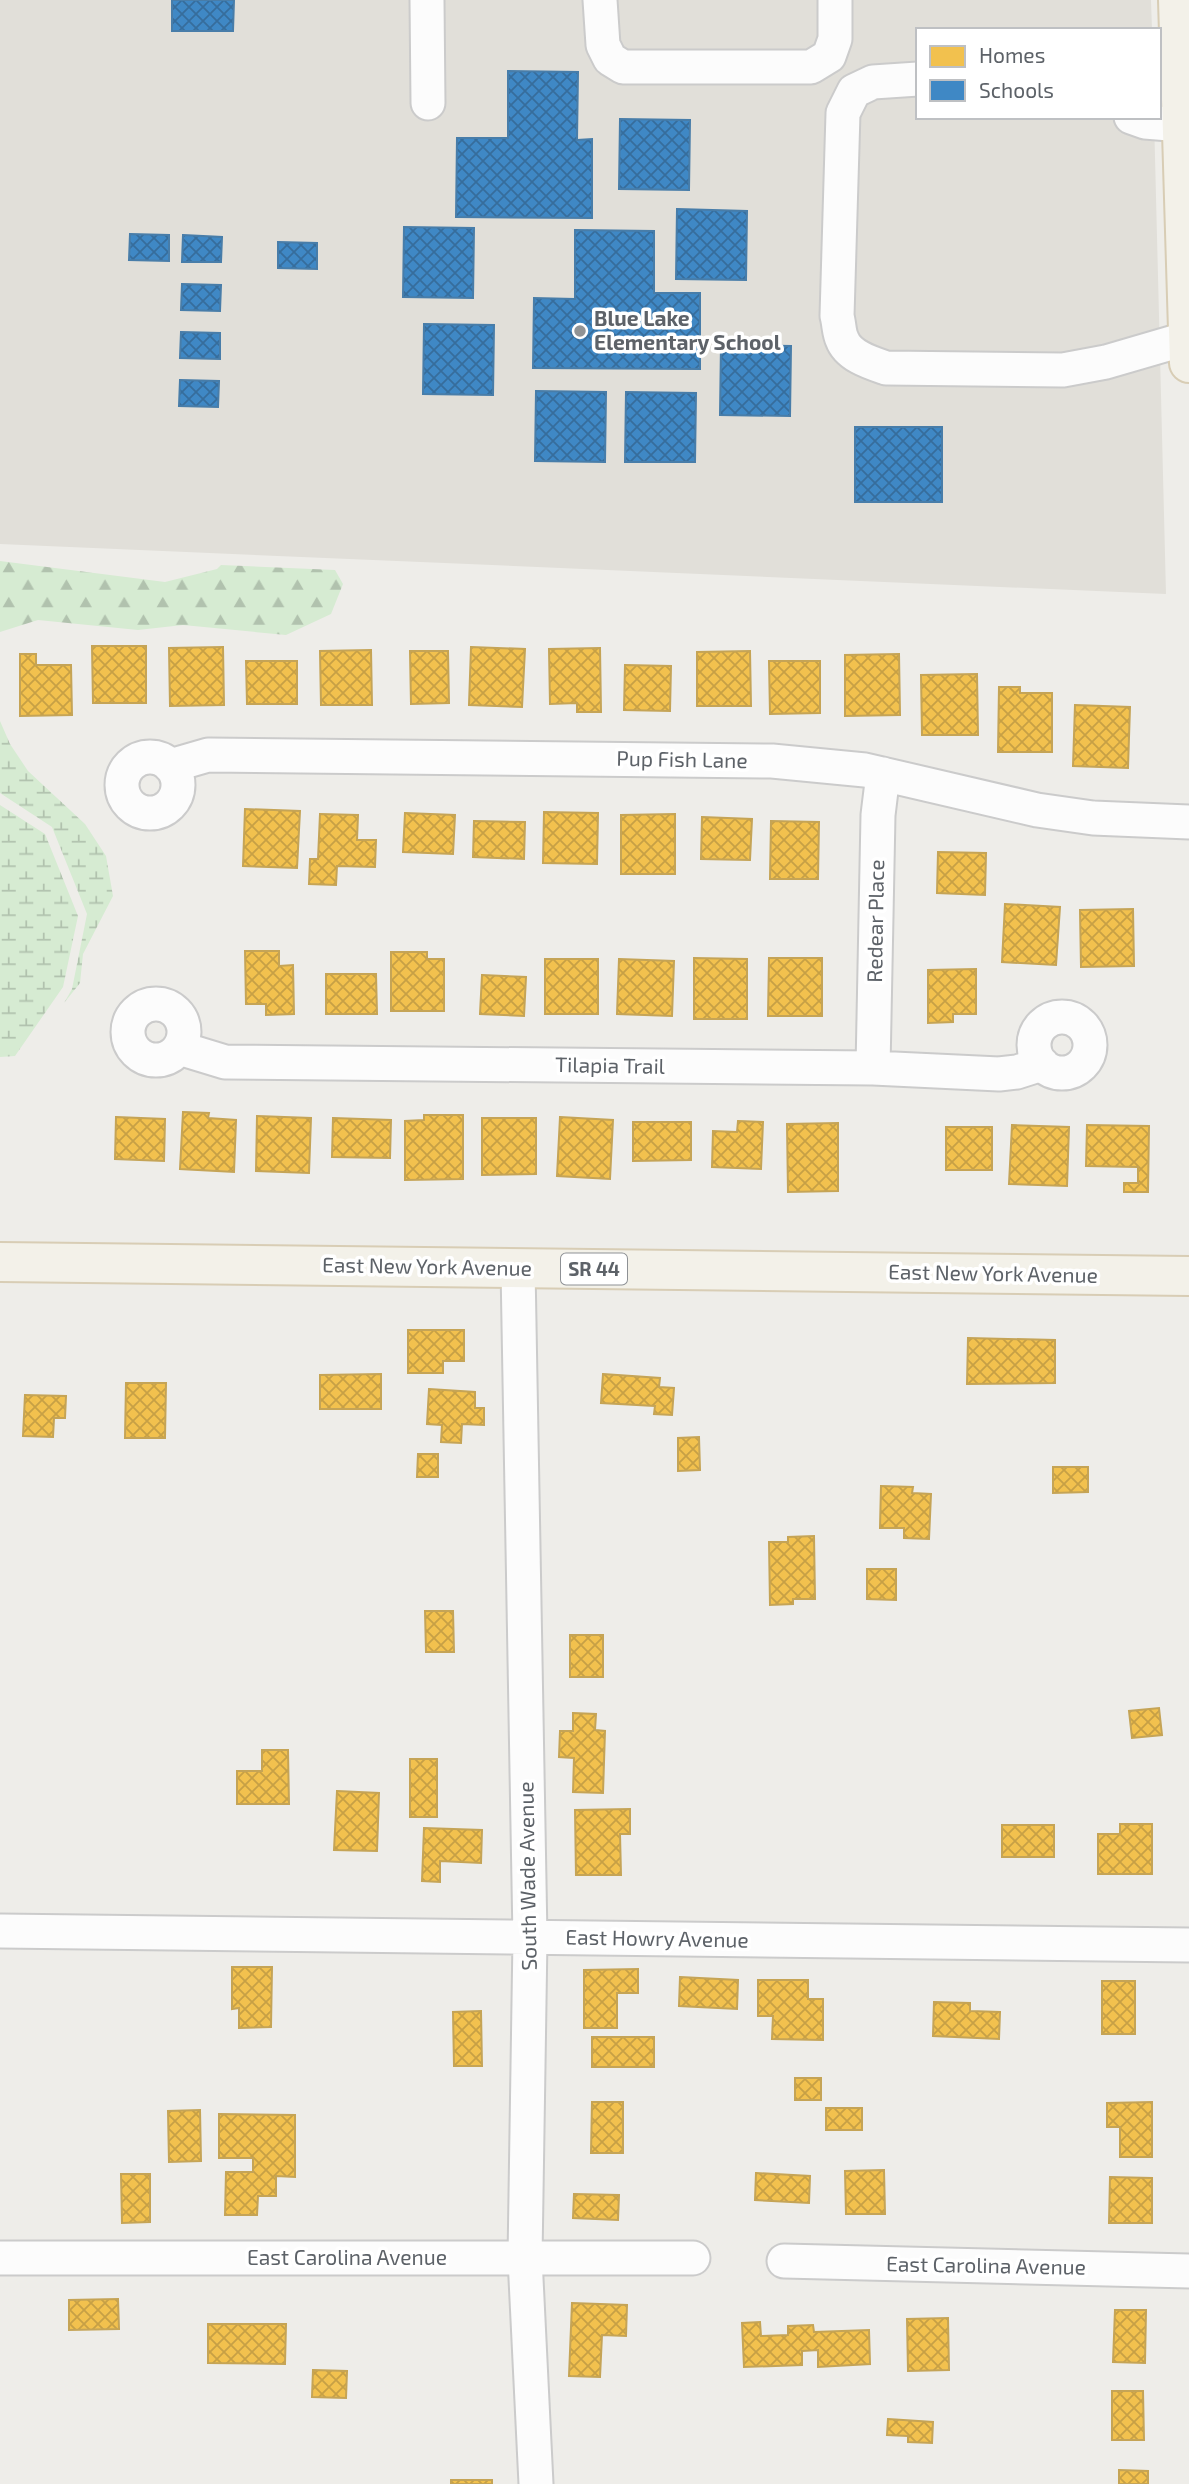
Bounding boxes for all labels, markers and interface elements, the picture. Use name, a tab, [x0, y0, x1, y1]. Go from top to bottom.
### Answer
legend	[916, 28, 1161, 119]
text: Homes	[979, 42, 1045, 67]
text: Schools	[979, 77, 1054, 102]
place label: Blue Lake Elementary School	[594, 305, 781, 355]
marker: Blue Lake Elementary School	[572, 323, 588, 339]
street label: Pup Fish Lane	[616, 745, 748, 772]
street label: Redear Place	[861, 859, 888, 983]
street label: Tilapia Trail	[555, 1051, 666, 1078]
street label: East New York Avenue	[322, 1251, 532, 1280]
road number: SR 44	[561, 1254, 627, 1284]
street label: East New York Avenue	[888, 1258, 1098, 1287]
street label: South Wade Avenue	[512, 1781, 541, 1971]
street label: East Howry Avenue	[565, 1923, 749, 1952]
street label: East Carolina Avenue	[247, 2244, 447, 2269]
street label: East Carolina Avenue	[886, 2250, 1086, 2279]

